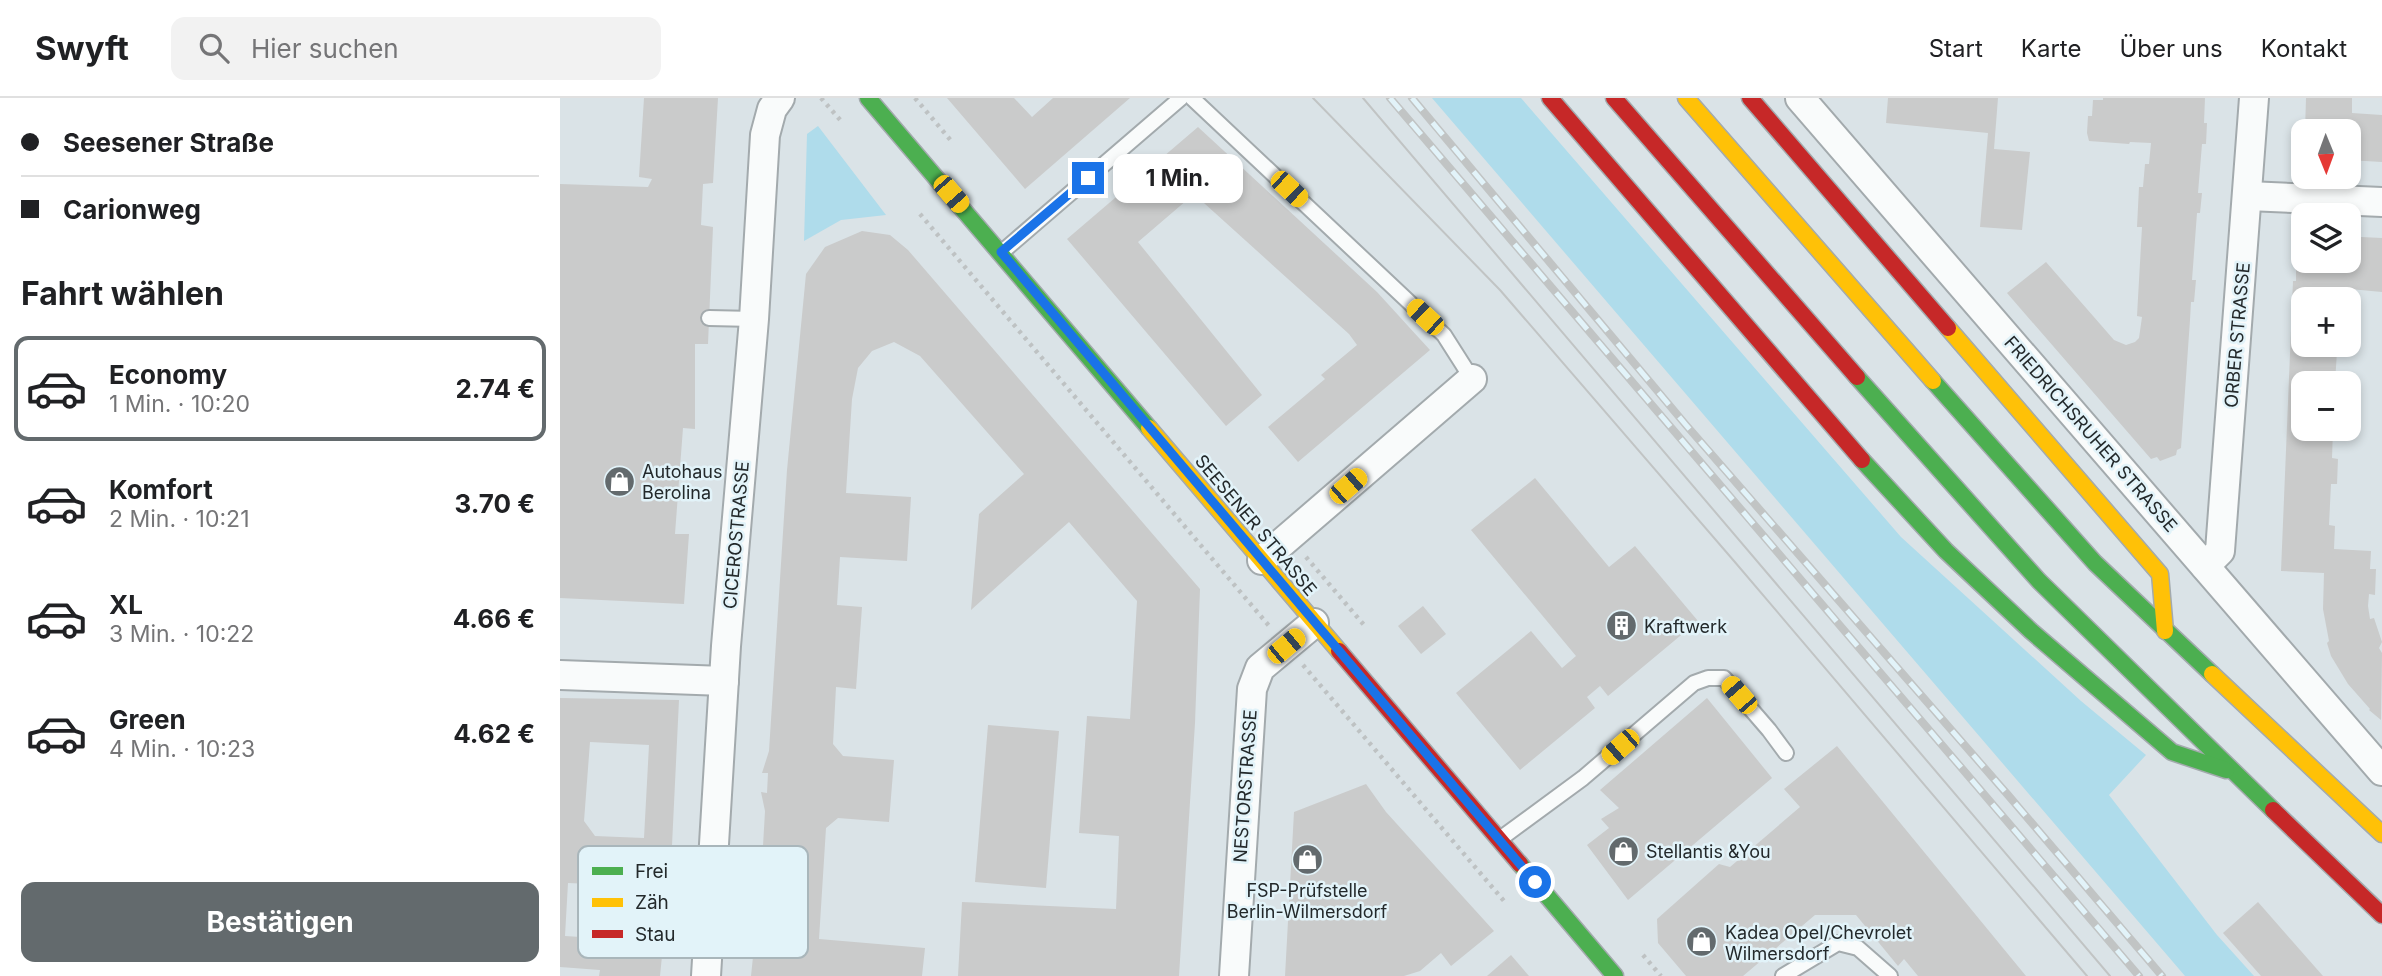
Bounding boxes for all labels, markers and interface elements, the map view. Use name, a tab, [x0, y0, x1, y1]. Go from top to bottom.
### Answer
search box	[171, 17, 661, 80]
text: Swyft	[35, 28, 129, 68]
icon: search	[195, 29, 233, 67]
text: Hier suchen	[251, 33, 399, 64]
text: Start	[1929, 34, 1983, 63]
text: Karte	[2021, 34, 2081, 63]
text: Über uns	[2119, 34, 2223, 63]
text: Kontakt	[2261, 34, 2347, 63]
north arrow	[2291, 119, 2361, 189]
map controls	[2291, 119, 2361, 441]
text: Seesener Straße	[63, 127, 274, 158]
callout: 1 Min.	[1112, 154, 1242, 202]
route end	[1072, 162, 1104, 194]
text: 1 Min.	[1145, 164, 1211, 192]
car	[1267, 167, 1312, 211]
car	[930, 171, 973, 217]
text: Carionweg	[63, 194, 201, 225]
button: layers	[2291, 203, 2361, 273]
street label: ORBER STRASSE	[2220, 262, 2254, 408]
text: Fahrt wählen	[21, 274, 224, 313]
button: +	[2291, 287, 2361, 357]
car	[1403, 295, 1448, 339]
street label: FRIEDRICHSRUHER STRASSE	[2000, 332, 2182, 536]
icon: car	[25, 357, 88, 420]
text: Economy	[109, 359, 227, 390]
button: −	[2291, 371, 2361, 441]
text: 2.74 €	[455, 373, 535, 404]
text: 1 Min. · 10:20	[109, 390, 250, 418]
street label: SEESENER STRASSE	[1191, 450, 1321, 600]
street label: CICEROSTRASSE	[719, 460, 753, 610]
place label: Autohaus Berolina	[642, 461, 722, 503]
shop icon: Autohaus Berolina	[602, 464, 636, 498]
car	[1326, 464, 1371, 508]
icon: car	[25, 472, 88, 535]
text: Komfort	[109, 474, 213, 505]
text: 3.70 €	[455, 488, 535, 519]
text: 2 Min. · 10:21	[109, 505, 250, 533]
icon: car	[25, 587, 88, 650]
text: XL	[109, 589, 143, 620]
text: 4.66 €	[453, 603, 535, 634]
building icon: Kraftwerk	[1604, 609, 1638, 643]
place label: Kraftwerk	[1644, 616, 1727, 637]
text: 3 Min. · 10:22	[109, 620, 254, 648]
car	[1264, 624, 1309, 668]
car	[1718, 672, 1761, 718]
icon: car	[25, 702, 88, 765]
text: Green	[109, 704, 186, 735]
street label: NESTORSTRASSE	[1229, 709, 1261, 863]
text: 4.62 €	[453, 718, 535, 749]
car	[1598, 725, 1643, 769]
text: 4 Min. · 10:23	[109, 735, 255, 763]
shop icon: Stellantis &You	[1606, 834, 1640, 868]
place label: Stellantis &You	[1646, 841, 1771, 862]
shop icon: FSP-Prüfstelle Berlin-Wilmersdorf	[1290, 843, 1324, 877]
legend	[578, 846, 808, 958]
text: Frei	[635, 860, 668, 883]
route start	[1519, 866, 1551, 898]
place label: FSP-Prüfstelle Berlin-Wilmersdorf	[1227, 880, 1388, 922]
button: Bestätigen	[21, 882, 539, 962]
text: Zäh	[635, 891, 669, 914]
place label: Kadea Opel/Chevrolet Wilmersdorf	[1725, 922, 1912, 964]
text: Stau	[635, 923, 675, 946]
shop icon: Kadea Opel/Chevrolet Wilmersdorf	[1685, 925, 1719, 959]

